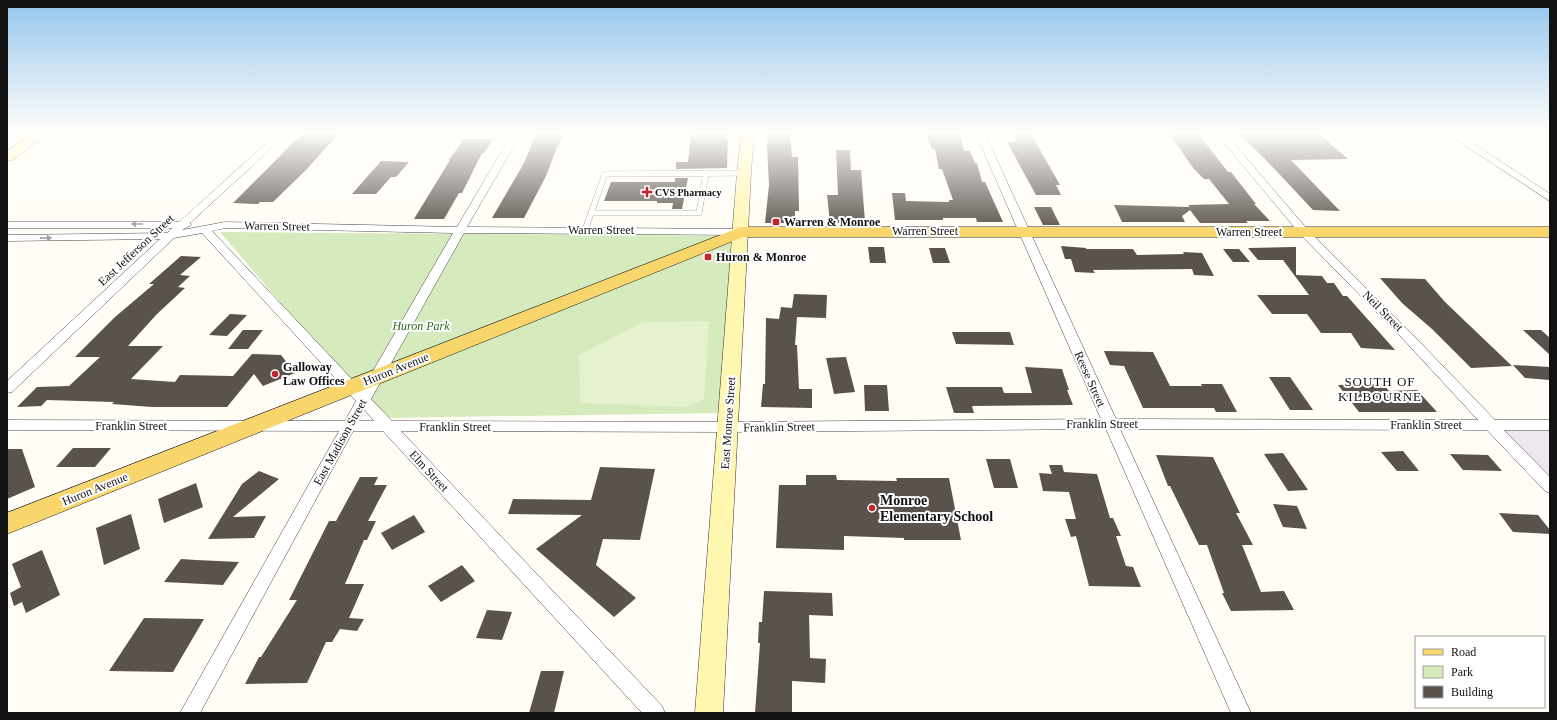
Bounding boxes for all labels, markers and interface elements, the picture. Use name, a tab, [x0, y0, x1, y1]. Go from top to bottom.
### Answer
marker: CVS Pharmacy	[642, 187, 652, 197]
place label: CVS Pharmacy	[655, 187, 721, 198]
street label: East Jefferson Street	[95, 211, 177, 289]
place label: Warren & Monroe	[784, 215, 881, 229]
marker: Warren & Monroe	[771, 217, 781, 227]
street label: Warren Street	[244, 218, 311, 234]
one-way arrow	[130, 221, 143, 227]
street label: Warren Street	[568, 223, 635, 237]
street label: Warren Street	[892, 224, 959, 238]
street label: Warren Street	[1216, 225, 1283, 239]
one-way arrow	[40, 234, 52, 241]
place label: Huron & Monroe	[716, 250, 807, 264]
marker: Huron & Monroe	[703, 252, 713, 262]
street label: Neil Street	[1360, 288, 1407, 335]
park label: Huron Park	[391, 319, 450, 333]
street label: Reese Street	[1071, 349, 1109, 410]
street label: Huron Avenue	[361, 350, 431, 388]
place label: Galloway Law Offices	[283, 360, 345, 388]
marker: Galloway Law Offices	[270, 369, 280, 379]
district label: SOUTH OF KILBOURNE	[1338, 374, 1422, 404]
street label: East Monroe Street	[718, 376, 738, 470]
street label: East Madison Street	[310, 396, 370, 488]
street label: Franklin Street	[1066, 417, 1138, 431]
street label: Franklin Street	[1390, 418, 1462, 432]
street label: Franklin Street	[95, 419, 167, 433]
street label: Franklin Street	[743, 419, 816, 435]
street label: Franklin Street	[419, 420, 491, 434]
street label: Elm Street	[406, 448, 452, 495]
street label: Huron Avenue	[60, 470, 130, 508]
place label: Monroe Elementary School	[880, 493, 993, 524]
marker: Monroe Elementary School	[867, 503, 877, 513]
legend	[1415, 636, 1545, 708]
text: Road	[1451, 645, 1476, 659]
text: Park	[1451, 665, 1473, 679]
text: Building	[1451, 685, 1493, 699]

